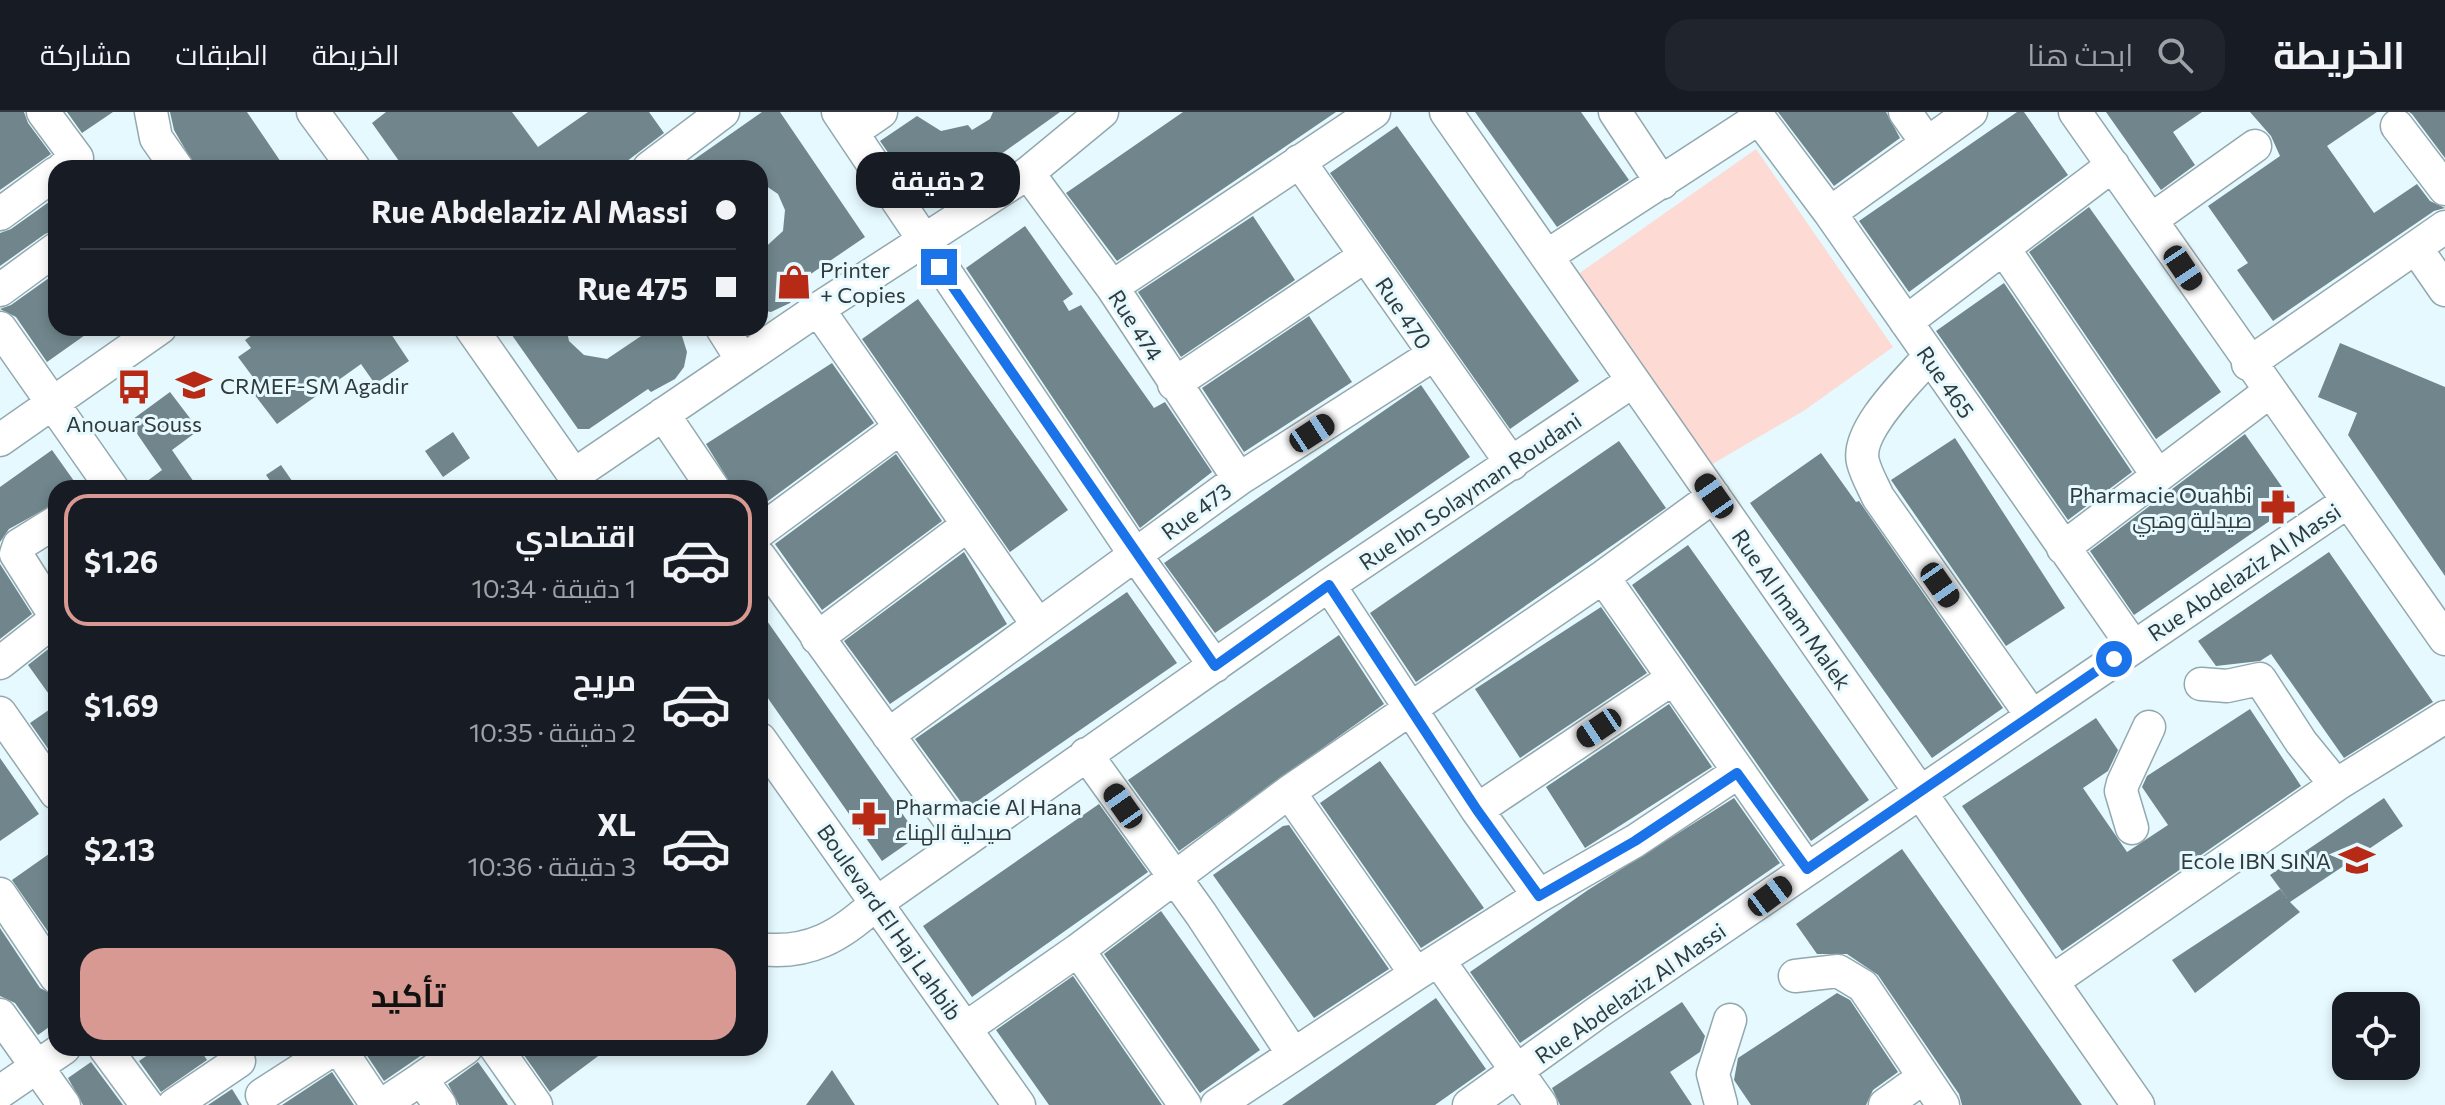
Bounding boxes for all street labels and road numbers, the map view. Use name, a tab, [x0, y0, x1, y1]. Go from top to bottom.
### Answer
street label: Rue 470	[1370, 272, 1438, 354]
street label: Rue 474	[1103, 285, 1169, 365]
street label: Rue 465	[1911, 341, 1981, 423]
street label: Rue Ibn Solayman Roudani	[1354, 406, 1586, 576]
street label: Rue 473	[1156, 477, 1236, 545]
street label: Rue Abdelaziz Al Massi	[2142, 497, 2346, 647]
street label: Rue Al Imam Malek	[1727, 524, 1857, 694]
street label: Boulevard El Haj Lahbib	[812, 819, 968, 1025]
street label: Rue Abdelaziz Al Massi	[1529, 917, 1731, 1069]

